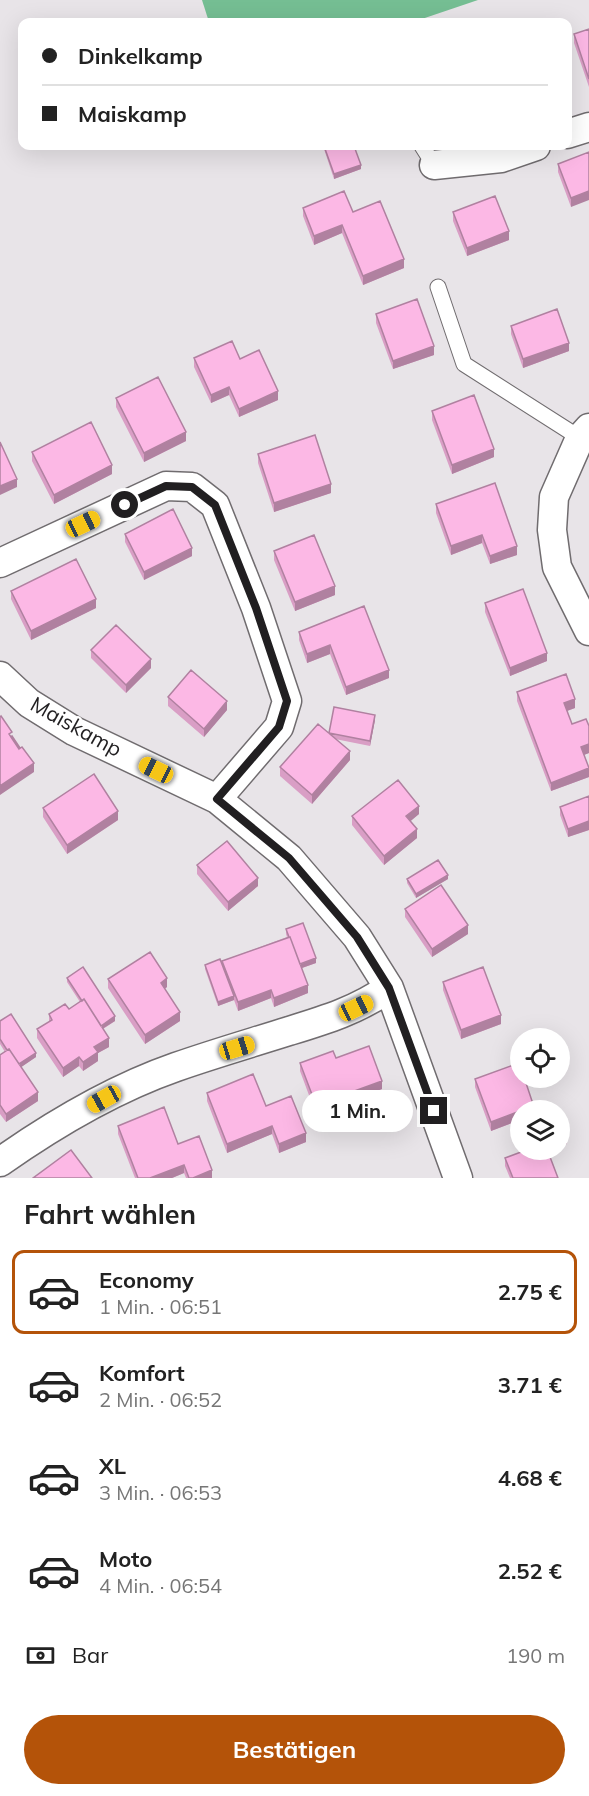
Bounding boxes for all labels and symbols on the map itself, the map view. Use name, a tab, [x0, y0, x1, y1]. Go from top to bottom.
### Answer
route start	[111, 491, 138, 518]
car	[63, 508, 103, 540]
street label: Maiskamp	[26, 690, 127, 762]
car	[136, 754, 176, 786]
car	[336, 992, 376, 1024]
car	[217, 1034, 257, 1062]
car	[84, 1082, 124, 1116]
callout: 1 Min.	[302, 1090, 413, 1132]
route end	[420, 1097, 447, 1124]

